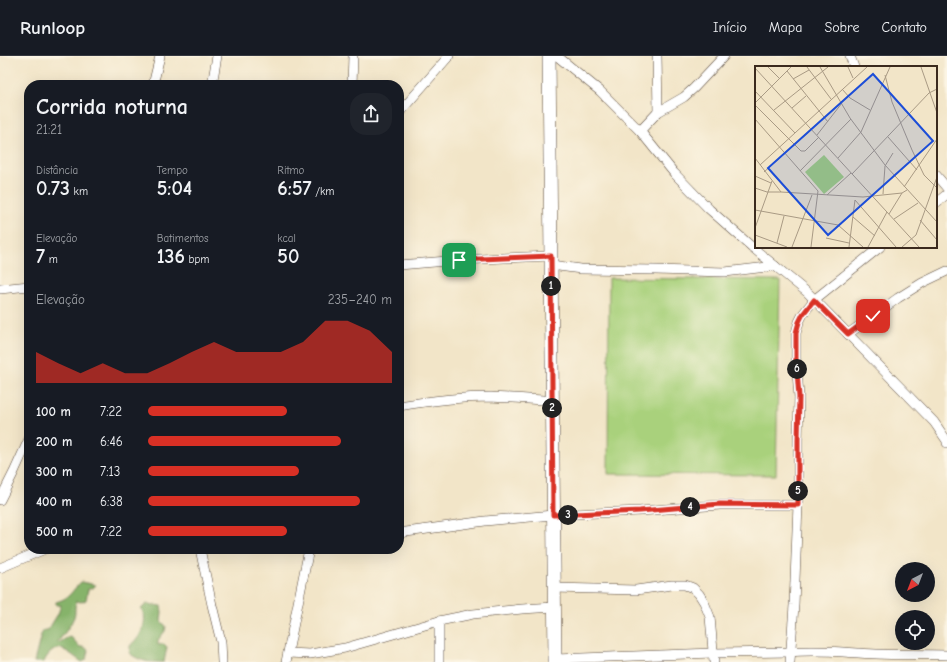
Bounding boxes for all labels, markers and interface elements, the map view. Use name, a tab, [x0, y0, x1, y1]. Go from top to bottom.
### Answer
text: Runloop	[20, 17, 85, 39]
text: Início	[713, 19, 747, 36]
text: Mapa	[769, 19, 802, 36]
text: Sobre	[824, 19, 859, 36]
text: Contato	[881, 19, 927, 36]
inset map	[755, 66, 937, 248]
button: share	[350, 93, 392, 135]
text: Corrida noturna	[36, 94, 188, 120]
text: 21:21	[36, 122, 62, 137]
text: Distância	[36, 164, 78, 177]
text: Tempo	[157, 164, 188, 177]
text: Ritmo	[277, 164, 304, 177]
text: 0.73	[36, 177, 70, 200]
text: 5:04	[157, 177, 192, 200]
text: 6:57	[277, 177, 312, 200]
text: km	[70, 185, 88, 198]
text: /km	[312, 185, 334, 198]
text: Elevação	[36, 232, 77, 245]
text: Batimentos	[157, 232, 209, 245]
text: kcal	[277, 232, 296, 245]
pin	[442, 243, 476, 277]
text: 7	[36, 245, 45, 268]
text: 136	[157, 245, 185, 268]
text: 50	[277, 245, 299, 268]
icon: arrive	[448, 249, 470, 271]
text: m	[45, 253, 58, 266]
text: bpm	[185, 253, 209, 266]
pin: 1	[541, 276, 561, 296]
text: 1	[549, 279, 553, 292]
text: Elevação	[36, 292, 85, 307]
text: 235–240 m	[328, 292, 392, 307]
pin	[856, 299, 890, 333]
icon: check	[862, 305, 884, 327]
pin: 6	[787, 359, 807, 379]
text: 6	[794, 362, 800, 375]
pin: 2	[542, 398, 562, 418]
text: 2	[549, 401, 555, 414]
text: 100 m	[36, 404, 71, 419]
text: 7:22	[100, 404, 122, 419]
text: 200 m	[36, 434, 72, 449]
text: 6:46	[100, 434, 123, 449]
text: 300 m	[36, 464, 72, 479]
text: 7:13	[100, 464, 120, 479]
pin: 5	[788, 481, 808, 501]
text: 5	[795, 484, 801, 497]
text: 400 m	[36, 494, 72, 509]
text: 6:38	[100, 494, 123, 509]
pin: 4	[680, 497, 700, 517]
text: 4	[687, 500, 693, 513]
pin: 3	[558, 505, 578, 525]
text: 3	[565, 508, 571, 521]
text: 500 m	[36, 524, 73, 539]
text: 7:22	[100, 524, 122, 539]
north arrow	[895, 562, 935, 602]
map controls	[895, 562, 935, 650]
button: locate	[895, 610, 935, 650]

